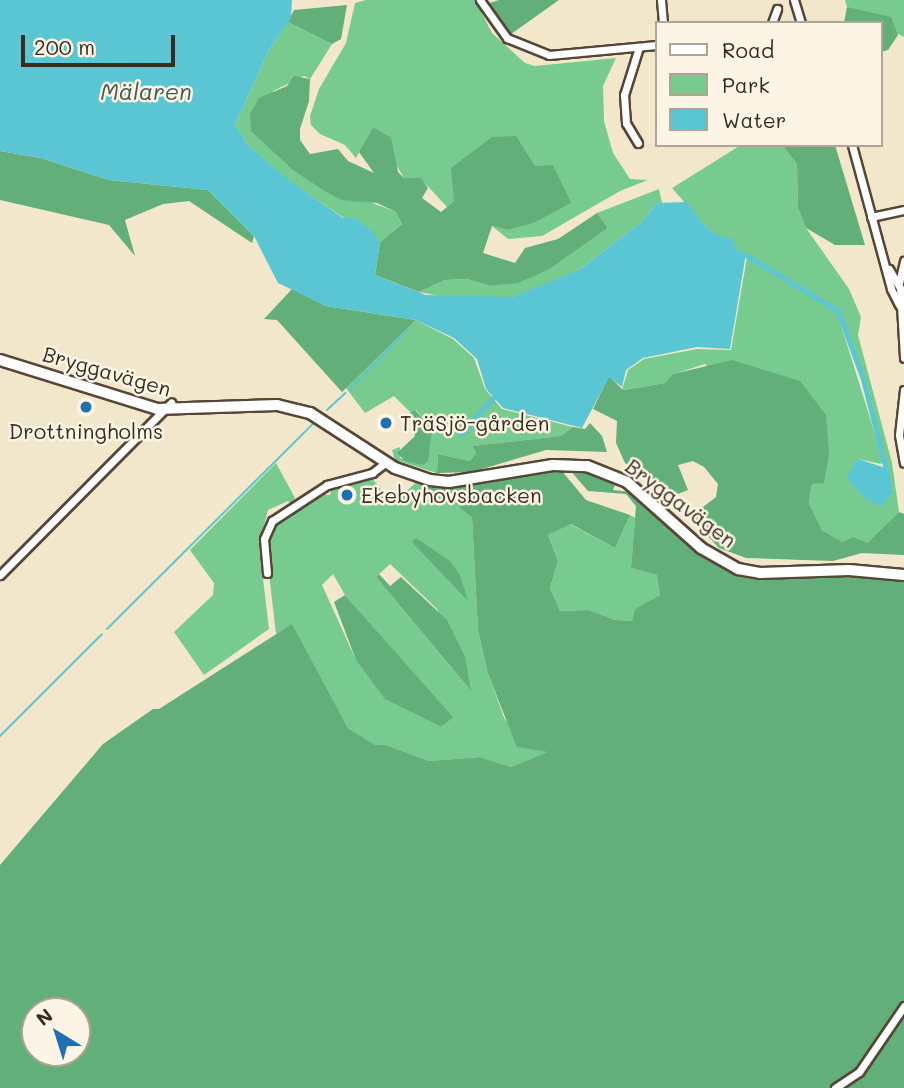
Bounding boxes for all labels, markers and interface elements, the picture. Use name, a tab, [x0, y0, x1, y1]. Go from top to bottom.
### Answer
scale bar	[24, 21, 178, 65]
legend	[656, 21, 883, 147]
text: 200 m	[34, 33, 95, 60]
text: Road	[722, 36, 774, 63]
text: Park	[722, 71, 770, 98]
water label: Mälaren	[100, 77, 192, 105]
text: Water	[722, 106, 786, 133]
street label: Bryggavägen	[40, 341, 174, 401]
marker: Drottningholms	[78, 399, 94, 415]
place label: TräSjö-gården	[400, 410, 549, 436]
marker: TräSjö-gården	[378, 415, 394, 431]
place label: Drottningholms	[9, 418, 163, 444]
street label: Bryggavägen	[621, 453, 741, 553]
place label: Ekebyhovsbacken	[361, 482, 542, 508]
marker: Ekebyhovsbacken	[339, 487, 355, 503]
north arrow	[21, 997, 91, 1067]
text: N	[31, 1002, 57, 1031]

